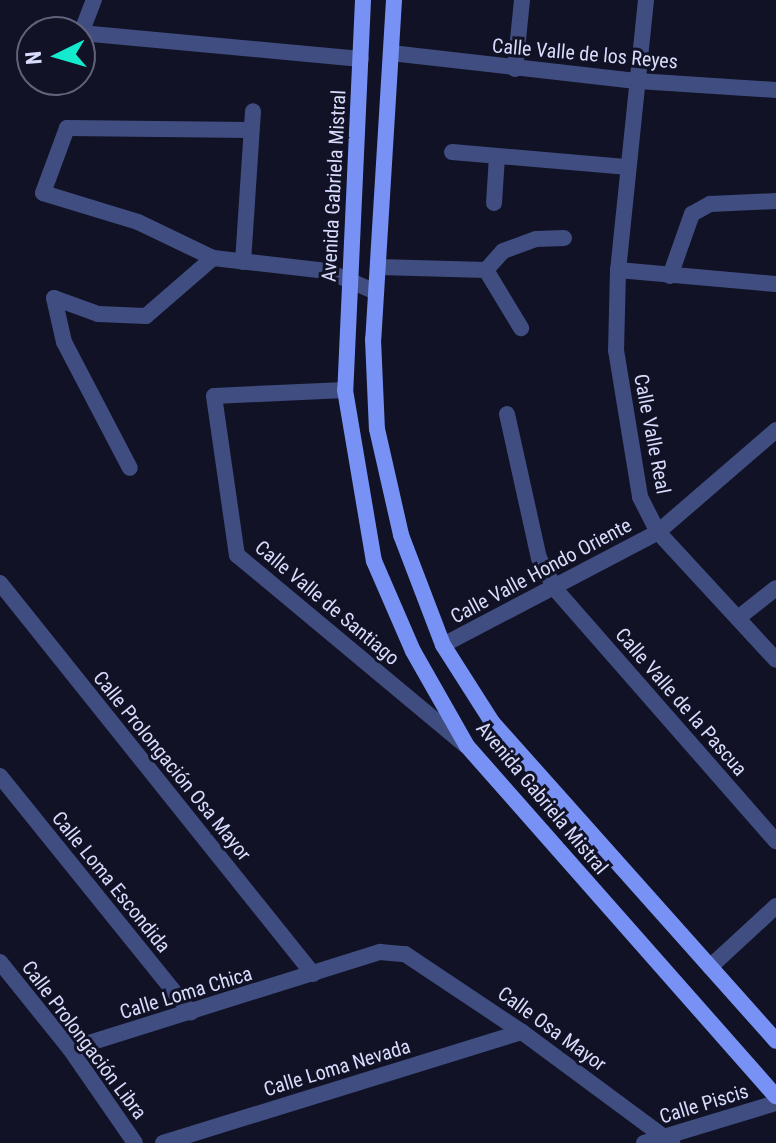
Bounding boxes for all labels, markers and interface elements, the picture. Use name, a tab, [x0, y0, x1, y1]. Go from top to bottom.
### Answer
north arrow	[16, 16, 96, 96]
street label: Calle Valle de los Reyes	[491, 34, 679, 74]
text: N	[21, 50, 47, 66]
street label: Avenida Gabriela Mistral	[317, 90, 351, 282]
street label: Calle Valle Real	[629, 372, 675, 496]
street label: Calle Valle Hondo Oriente	[447, 513, 635, 629]
street label: Calle Valle de Santiago	[250, 536, 404, 670]
street label: Calle Valle de la Pascua	[610, 623, 752, 781]
street label: Calle Prolongación Osa Mayor	[88, 666, 256, 866]
street label: Avenida Gabriela Mistral	[471, 717, 613, 879]
street label: Calle Loma Escondida	[47, 806, 175, 958]
street label: Calle Prolongación Libra	[17, 956, 151, 1124]
street label: Calle Loma Chica	[117, 961, 255, 1025]
street label: Calle Osa Mayor	[493, 982, 611, 1076]
street label: Calle Loma Nevada	[261, 1034, 413, 1102]
street label: Calle Piscis	[657, 1079, 751, 1129]

